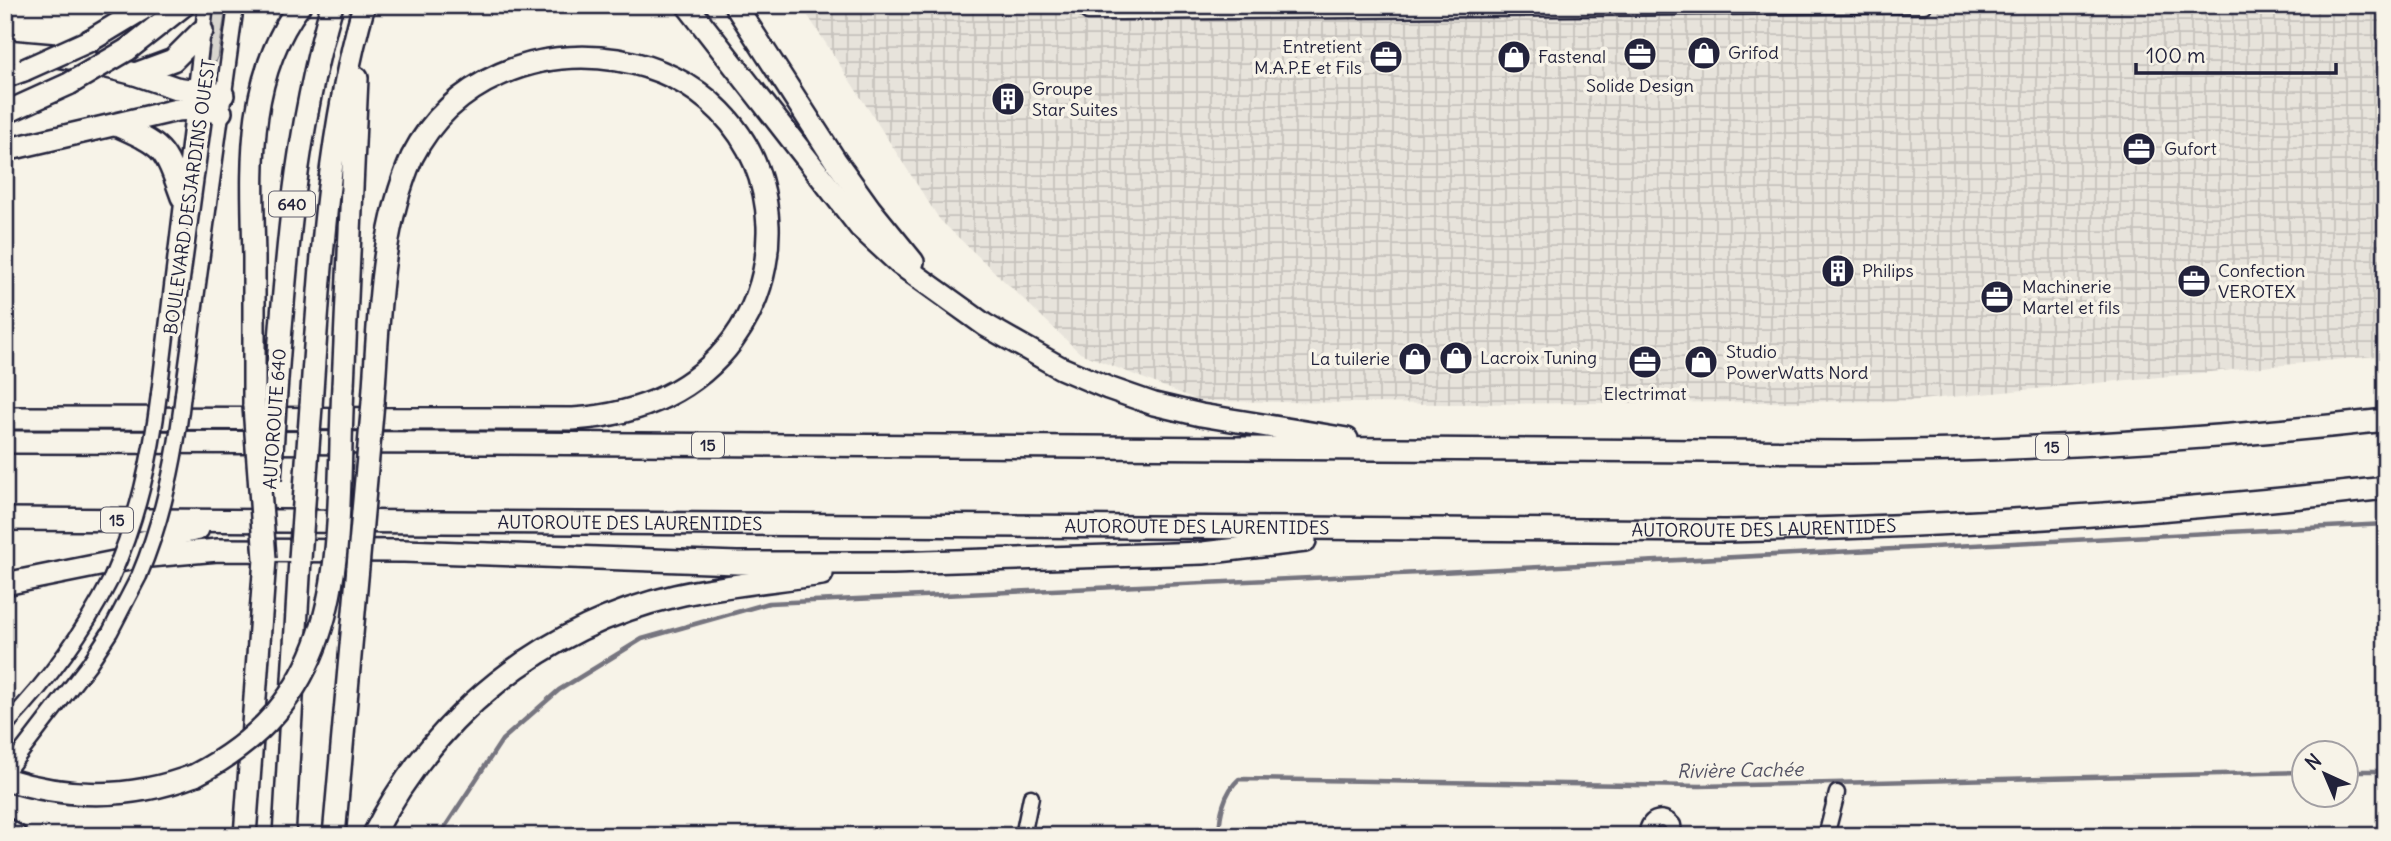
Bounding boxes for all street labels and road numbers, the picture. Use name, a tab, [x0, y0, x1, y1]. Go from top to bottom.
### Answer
street label: BOULEVARD DESJARDINS OUEST	[159, 58, 220, 336]
road number: 640	[269, 192, 315, 216]
street label: AUTOROUTE 640	[258, 348, 291, 490]
road number: 15	[692, 432, 724, 458]
road number: 15	[2036, 434, 2068, 460]
road number: 15	[101, 508, 133, 533]
street label: AUTOROUTE DES LAURENTIDES	[497, 510, 762, 535]
street label: AUTOROUTE DES LAURENTIDES	[1064, 514, 1329, 539]
street label: AUTOROUTE DES LAURENTIDES	[1631, 514, 1897, 542]

